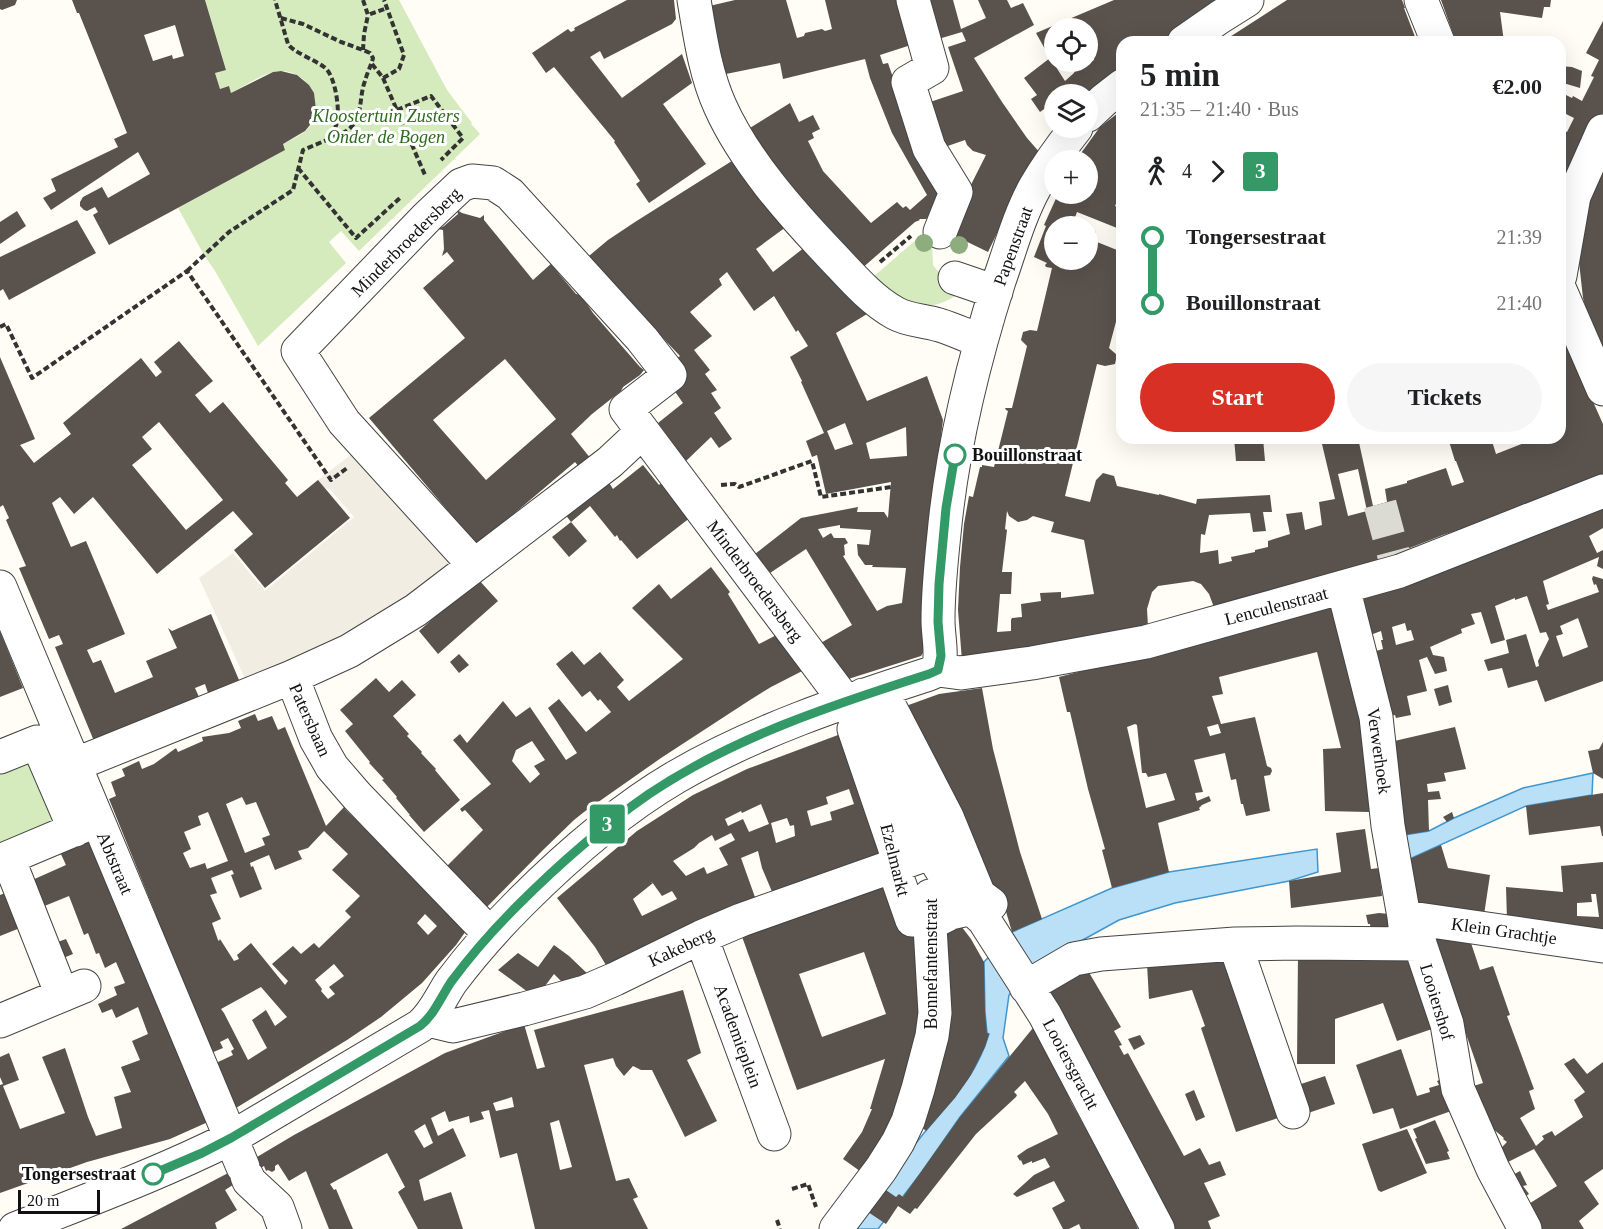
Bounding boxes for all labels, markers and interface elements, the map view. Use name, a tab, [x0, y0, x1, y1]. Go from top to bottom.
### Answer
map controls	[1044, 18, 1098, 270]
button: locate	[1044, 18, 1098, 72]
text: 5 min	[1140, 57, 1220, 93]
text: €2.00	[1493, 74, 1542, 99]
button: layers	[1044, 84, 1098, 138]
text: 21:35 – 21:40 · Bus	[1140, 98, 1299, 120]
park label: Kloostertuin Zusters Onder de Bogen	[311, 106, 460, 147]
button: +	[1044, 150, 1098, 204]
icon: walk	[1140, 155, 1173, 188]
icon: forward	[1201, 155, 1234, 188]
text: 3	[1255, 159, 1266, 183]
text: 4	[1182, 160, 1192, 182]
street label: Minderbroedersberg	[347, 183, 465, 301]
street label: Papenstraat	[989, 204, 1037, 288]
button: −	[1044, 216, 1098, 270]
text: Tongersestraat	[1186, 224, 1326, 249]
text: 21:39	[1496, 226, 1542, 248]
text: Bouillonstraat	[1186, 290, 1320, 315]
text: 21:40	[1496, 292, 1542, 314]
button: Start	[1140, 363, 1335, 432]
button: Tickets	[1347, 363, 1542, 432]
marker: Bouillonstraat	[944, 444, 966, 466]
place label: Bouillonstraat	[972, 445, 1082, 465]
street label: Minderbroedersberg	[703, 516, 807, 646]
street label: Lenculenstraat	[1222, 583, 1330, 629]
street label: Patersbaan	[285, 680, 335, 760]
street label: Verwerhoek	[1363, 707, 1395, 795]
line badge: 3	[588, 804, 626, 844]
text: 3	[602, 812, 612, 836]
street label: Ezelmarkt	[876, 822, 914, 898]
street label: Abtstraat	[93, 829, 137, 897]
street label: Bonnefantenstraat	[921, 899, 941, 1029]
street label: Klein Grachtje	[1450, 914, 1558, 948]
street label: Kakeberg	[645, 923, 717, 971]
street label: Looiershof	[1416, 961, 1458, 1043]
street label: Academieplein	[710, 981, 766, 1091]
street label: Looiersgracht	[1039, 1015, 1103, 1113]
marker: Tongersestraat	[142, 1163, 164, 1185]
place label: Tongersestraat	[22, 1164, 136, 1184]
scale bar	[18, 1187, 100, 1214]
text: 20 m	[27, 1192, 59, 1209]

